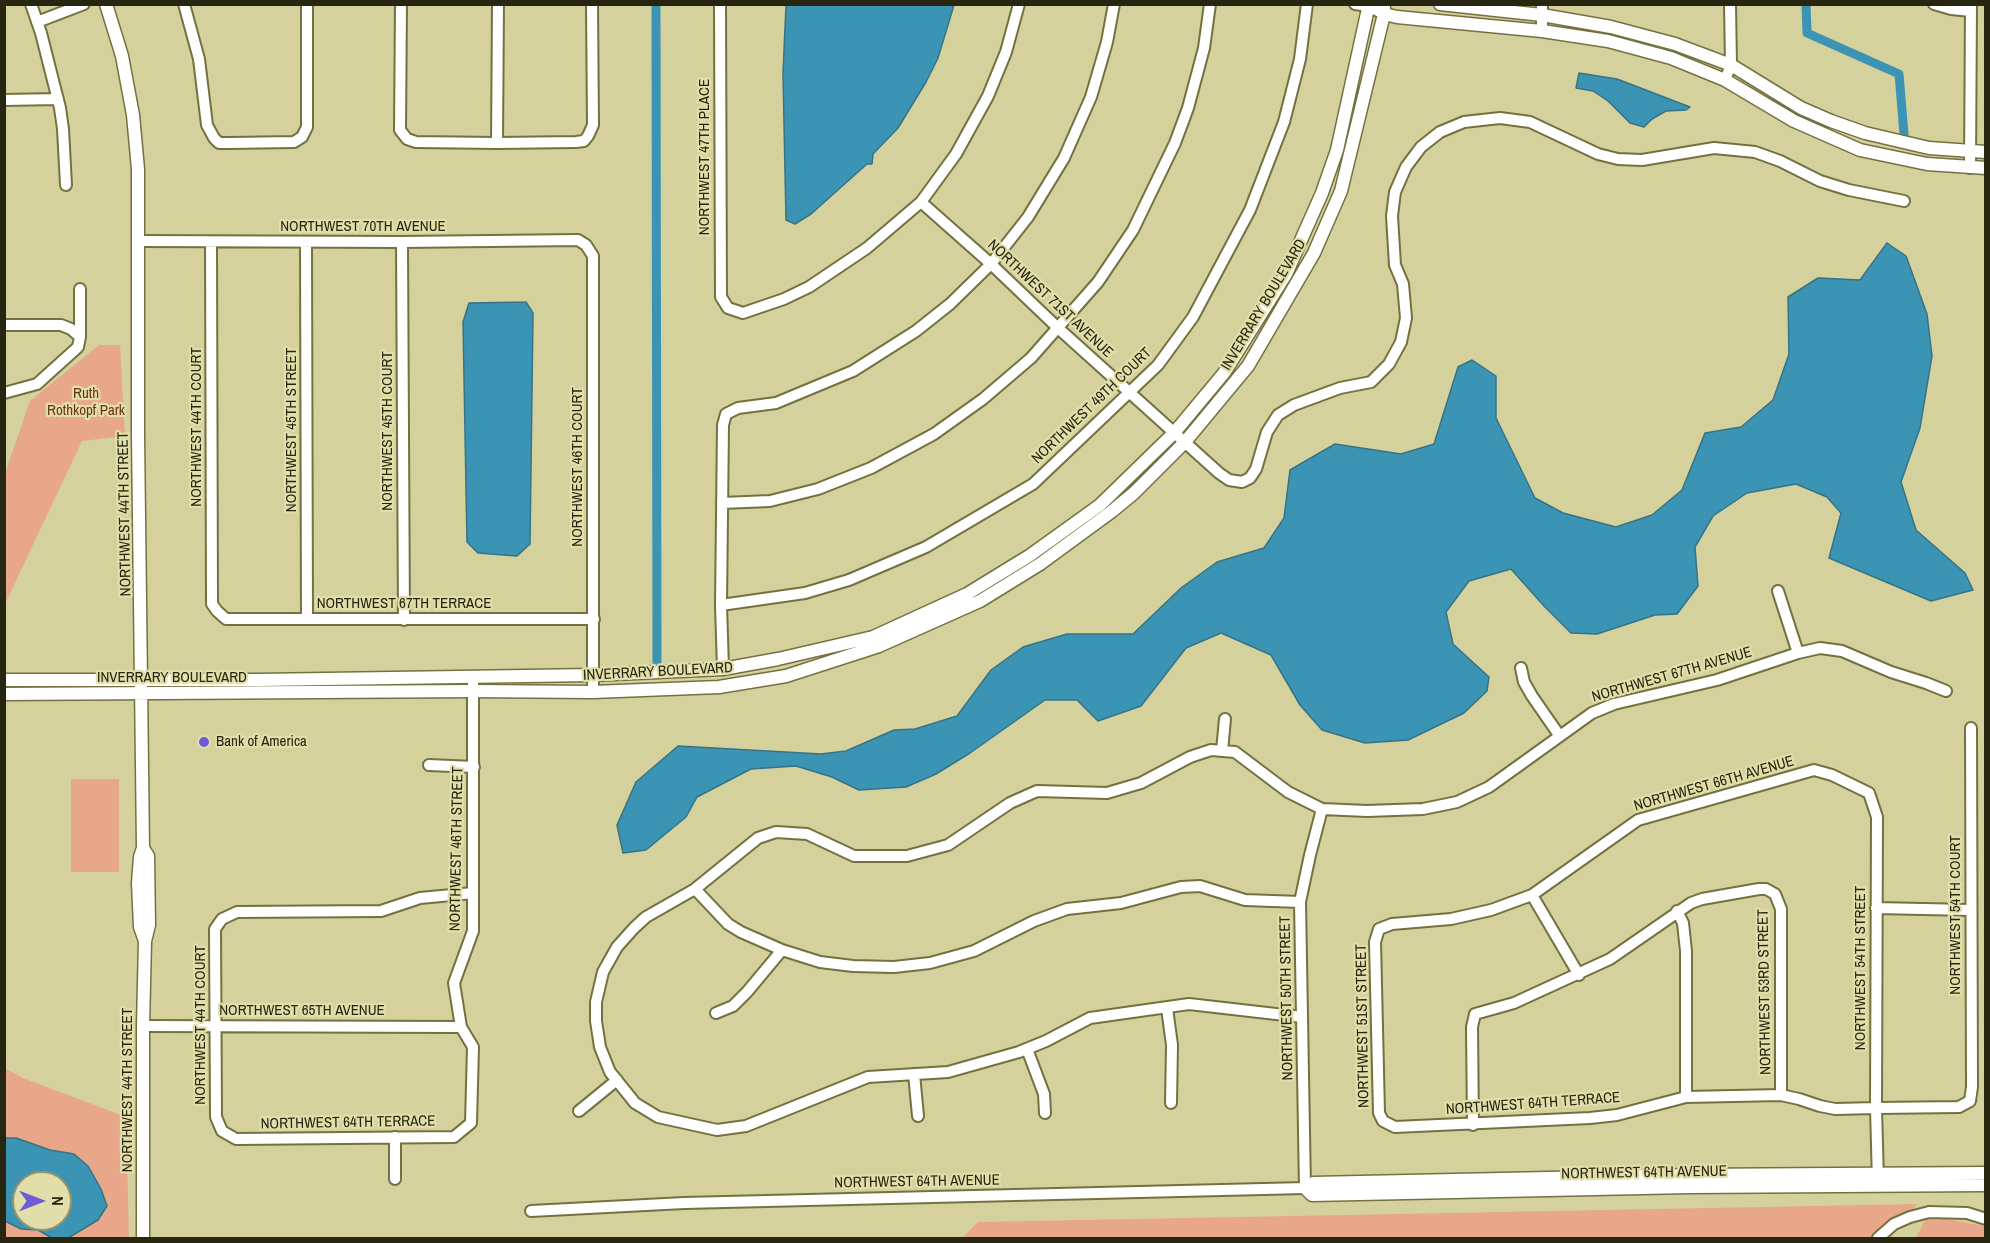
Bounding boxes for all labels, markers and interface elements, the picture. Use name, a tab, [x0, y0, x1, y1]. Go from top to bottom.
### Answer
street label: NORTHWEST 47TH PLACE	[696, 79, 714, 235]
street label: NORTHWEST 70TH AVENUE	[280, 218, 446, 236]
street label: NORTHWEST 71ST AVENUE	[984, 236, 1116, 362]
street label: INVERRARY BOULEVARD	[1218, 236, 1310, 374]
street label: NORTHWEST 49TH COURT	[1028, 344, 1156, 468]
street label: NORTHWEST 44TH COURT	[188, 347, 206, 507]
street label: NORTHWEST 45TH STREET	[283, 348, 301, 512]
street label: NORTHWEST 45TH COURT	[379, 351, 397, 511]
park label: Ruth Rothkopf Park	[47, 385, 125, 420]
street label: NORTHWEST 46TH COURT	[569, 387, 587, 547]
street label: NORTHWEST 44TH STREET	[115, 432, 135, 596]
street label: NORTHWEST 67TH TERRACE	[317, 595, 491, 613]
street label: NORTHWEST 67TH AVENUE	[1590, 644, 1754, 706]
street label: INVERRARY BOULEVARD	[583, 659, 733, 685]
street label: INVERRARY BOULEVARD	[97, 669, 247, 687]
place label: Bank of America	[216, 733, 307, 751]
marker: Bank of America	[197, 735, 211, 749]
street label: NORTHWEST 66TH AVENUE	[1632, 753, 1796, 815]
street label: NORTHWEST 46TH STREET	[447, 767, 467, 931]
street label: NORTHWEST 54TH COURT	[1947, 835, 1965, 995]
street label: NORTHWEST 54TH STREET	[1852, 886, 1870, 1050]
street label: NORTHWEST 53RD STREET	[1755, 909, 1775, 1075]
street label: NORTHWEST 50TH STREET	[1277, 916, 1297, 1080]
street label: NORTHWEST 51ST STREET	[1353, 944, 1373, 1108]
street label: NORTHWEST 44TH COURT	[192, 945, 210, 1105]
street label: NORTHWEST 65TH AVENUE	[219, 1002, 385, 1020]
street label: NORTHWEST 44TH STREET	[119, 1008, 137, 1172]
street label: NORTHWEST 64TH TERRACE	[1445, 1089, 1621, 1119]
street label: NORTHWEST 64TH TERRACE	[260, 1112, 436, 1134]
street label: NORTHWEST 64TH AVENUE	[1561, 1163, 1727, 1183]
north arrow	[12, 1171, 72, 1231]
street label: NORTHWEST 64TH AVENUE	[834, 1172, 1000, 1192]
text: N	[47, 1196, 69, 1206]

